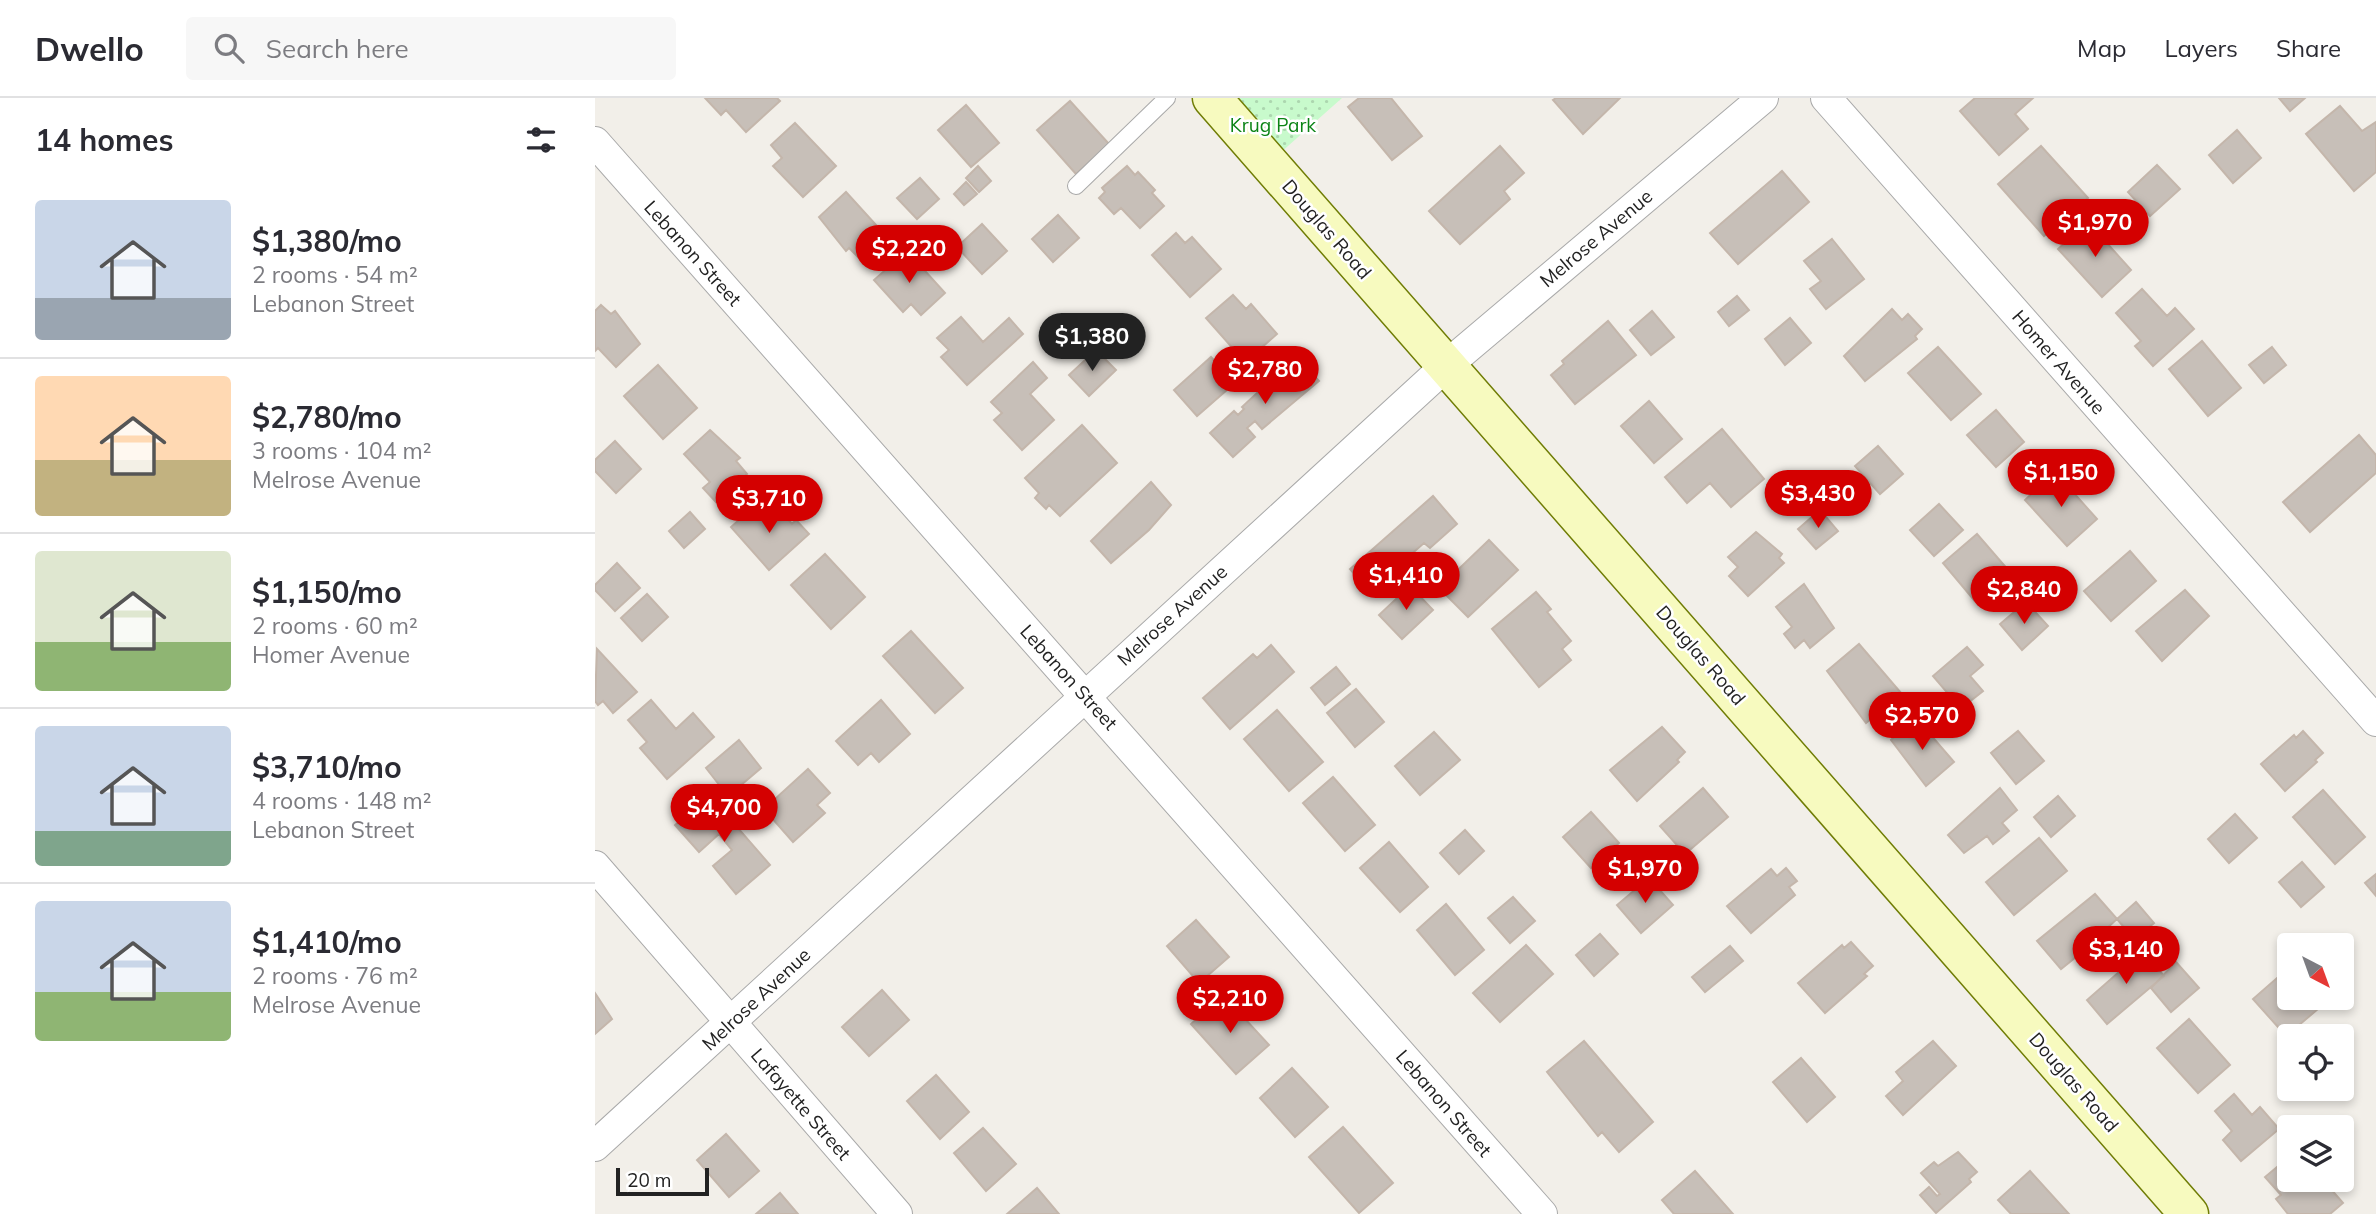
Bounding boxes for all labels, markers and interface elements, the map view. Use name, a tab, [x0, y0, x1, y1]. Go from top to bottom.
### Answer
search box	[186, 17, 676, 80]
text: Dwello	[35, 28, 144, 69]
icon: search	[210, 29, 248, 67]
text: Search here	[266, 32, 409, 65]
text: Map	[2077, 33, 2126, 63]
text: Layers	[2164, 33, 2238, 63]
text: Share	[2276, 33, 2341, 63]
park label: Krug Park	[1230, 113, 1316, 137]
text: 14 homes	[35, 121, 174, 159]
icon: filters	[522, 121, 560, 159]
street label: Douglas Road	[1277, 174, 1377, 284]
street label: Melrose Avenue	[1535, 184, 1657, 292]
street label: Lebanon Street	[639, 195, 747, 311]
pin: $1,970	[2038, 200, 2152, 259]
text: $1,970	[2058, 207, 2132, 236]
text: $1,380/mo	[252, 222, 402, 260]
pin: $2,220	[852, 226, 966, 285]
icon: home	[91, 228, 175, 312]
text: $2,220	[872, 233, 946, 262]
text: 2 rooms · 54 m²	[252, 260, 418, 289]
text: Lebanon Street	[252, 289, 414, 318]
street label: Homer Avenue	[2007, 305, 2111, 419]
pin: $1,380	[1035, 314, 1149, 373]
text: $1,380	[1055, 321, 1129, 350]
pin: $2,780	[1208, 346, 1322, 406]
text: $2,780	[1228, 354, 1302, 383]
text: $2,780/mo	[252, 398, 402, 436]
icon: home	[91, 404, 175, 488]
text: 3 rooms · 104 m²	[252, 436, 432, 465]
pin: $1,150	[2004, 450, 2118, 509]
text: $1,150	[2024, 457, 2098, 486]
text: Melrose Avenue	[252, 465, 421, 494]
pin: $3,430	[1761, 470, 1875, 530]
pin: $3,710	[712, 476, 826, 535]
text: $3,430	[1781, 478, 1855, 507]
text: $3,710	[732, 483, 806, 512]
pin: $1,410	[1349, 552, 1463, 612]
street label: Melrose Avenue	[1112, 559, 1232, 671]
text: $1,410	[1369, 560, 1443, 589]
pin: $2,840	[1967, 566, 2081, 626]
text: $1,150/mo	[252, 573, 402, 611]
text: $2,840	[1987, 574, 2061, 603]
icon: home	[91, 579, 175, 663]
street label: Douglas Road	[1651, 600, 1751, 710]
text: 2 rooms · 60 m²	[252, 611, 418, 640]
street label: Lebanon Street	[1015, 619, 1123, 735]
text: Homer Avenue	[252, 640, 410, 669]
pin: $2,570	[1865, 692, 1979, 752]
text: $2,570	[1885, 700, 1959, 729]
text: $3,710/mo	[252, 748, 402, 786]
icon: home	[91, 754, 175, 838]
pin: $4,700	[667, 784, 781, 844]
text: 4 rooms · 148 m²	[252, 786, 432, 815]
text: $4,700	[687, 792, 761, 821]
text: Lebanon Street	[252, 815, 414, 844]
pin: $1,970	[1588, 846, 1702, 905]
text: $1,970	[1608, 853, 1682, 882]
text: $1,410/mo	[252, 923, 402, 961]
pin: $3,140	[2069, 926, 2183, 986]
icon: home	[91, 929, 175, 1013]
north arrow	[2277, 933, 2354, 1010]
map controls	[2277, 933, 2354, 1192]
text: $3,140	[2089, 934, 2163, 963]
street label: Melrose Avenue	[697, 943, 815, 1055]
text: 2 rooms · 76 m²	[252, 961, 418, 990]
pin: $2,210	[1173, 976, 1287, 1035]
text: $2,210	[1193, 983, 1267, 1012]
text: Melrose Avenue	[252, 990, 421, 1019]
button: locate	[2277, 1024, 2354, 1101]
street label: Douglas Road	[2024, 1027, 2124, 1137]
street label: Lafayette Street	[746, 1043, 856, 1165]
street label: Lebanon Street	[1391, 1045, 1497, 1162]
button: layers	[2277, 1115, 2354, 1192]
scale bar	[616, 1165, 709, 1197]
text: 20 m	[627, 1168, 671, 1192]

